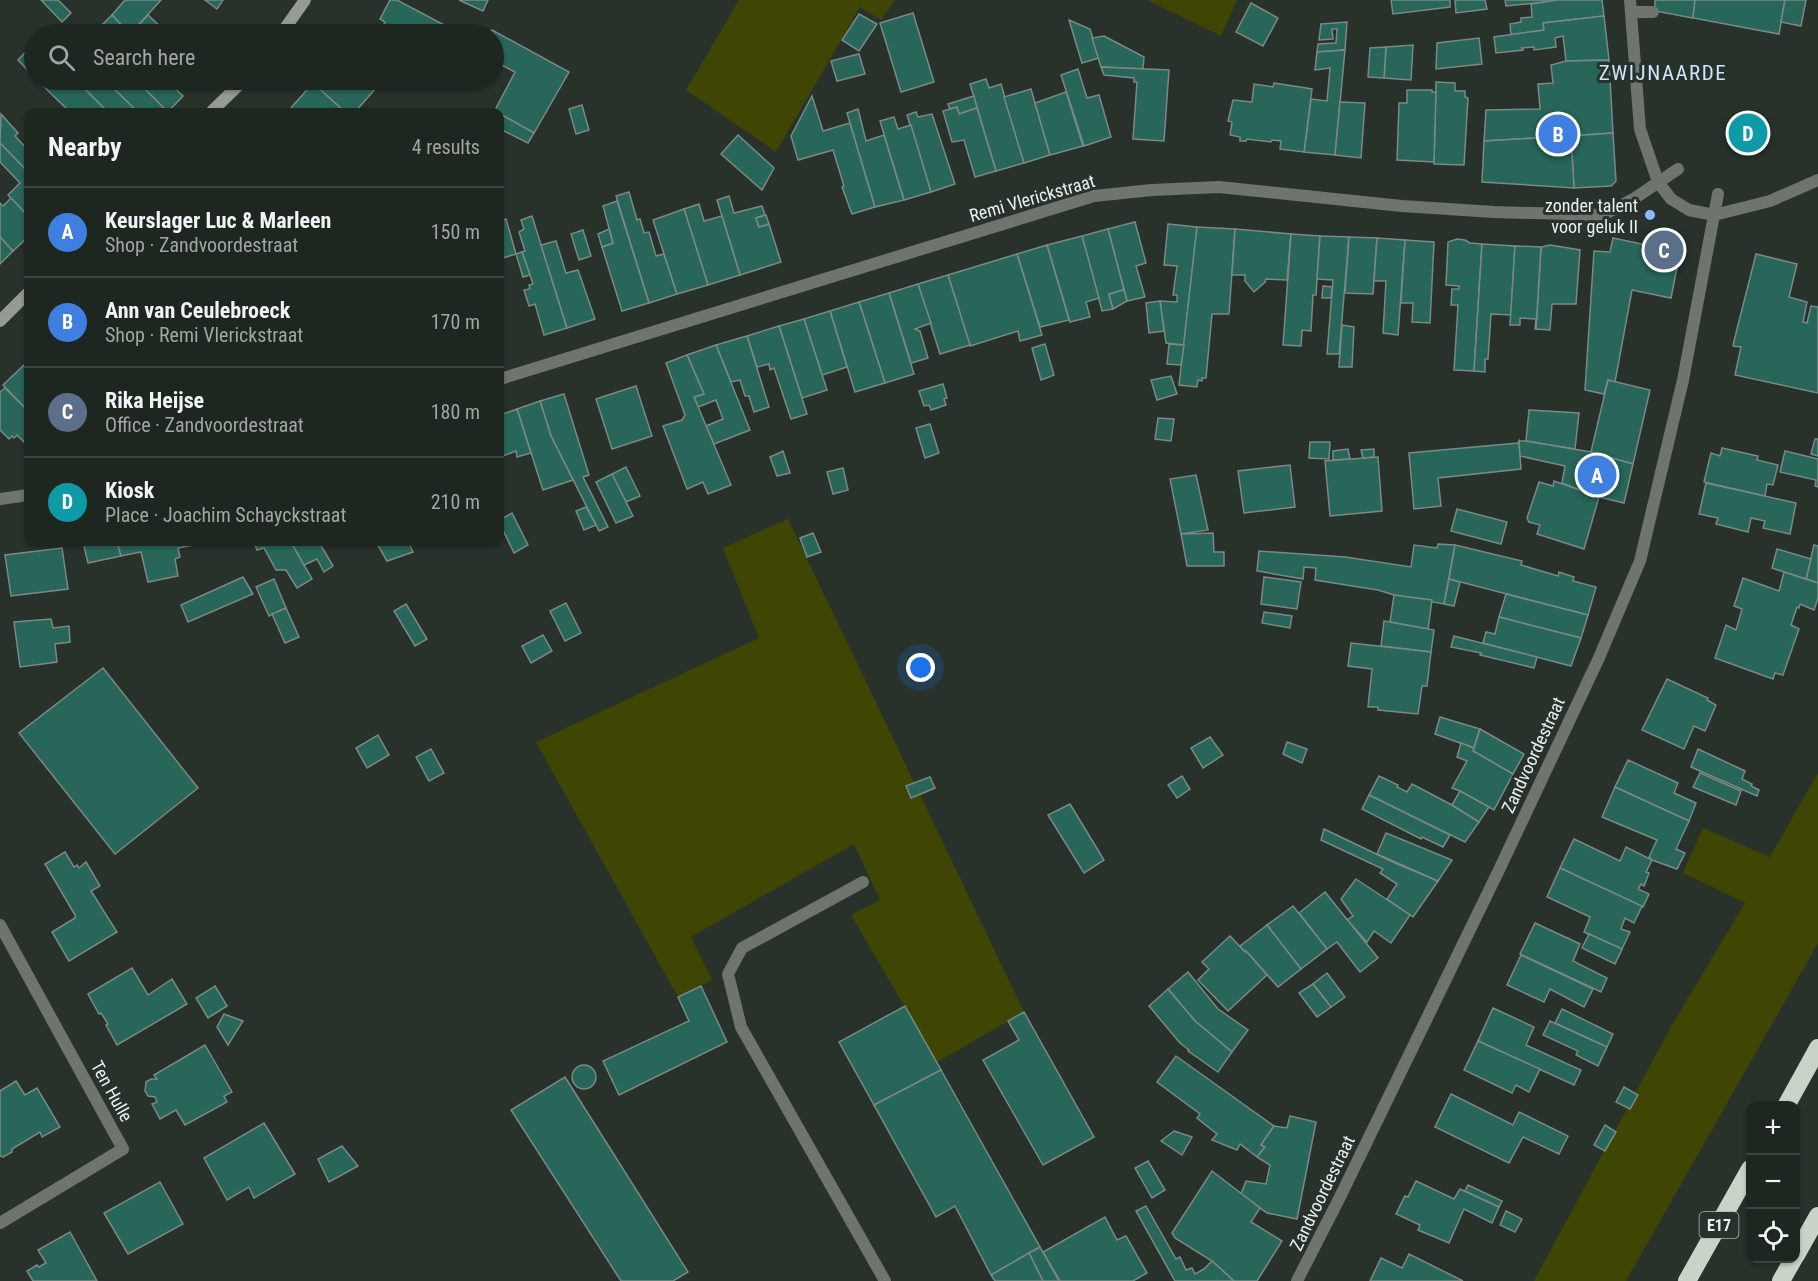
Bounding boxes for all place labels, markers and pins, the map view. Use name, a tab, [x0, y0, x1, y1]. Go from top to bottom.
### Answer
pin: D	[1728, 110, 1768, 156]
pin: B	[1538, 112, 1578, 156]
place label: zonder talent voor geluk II	[1545, 195, 1638, 237]
marker: zonder talent voor geluk II	[1643, 208, 1657, 222]
pin: C	[1644, 228, 1684, 272]
pin: A	[1578, 452, 1616, 498]

